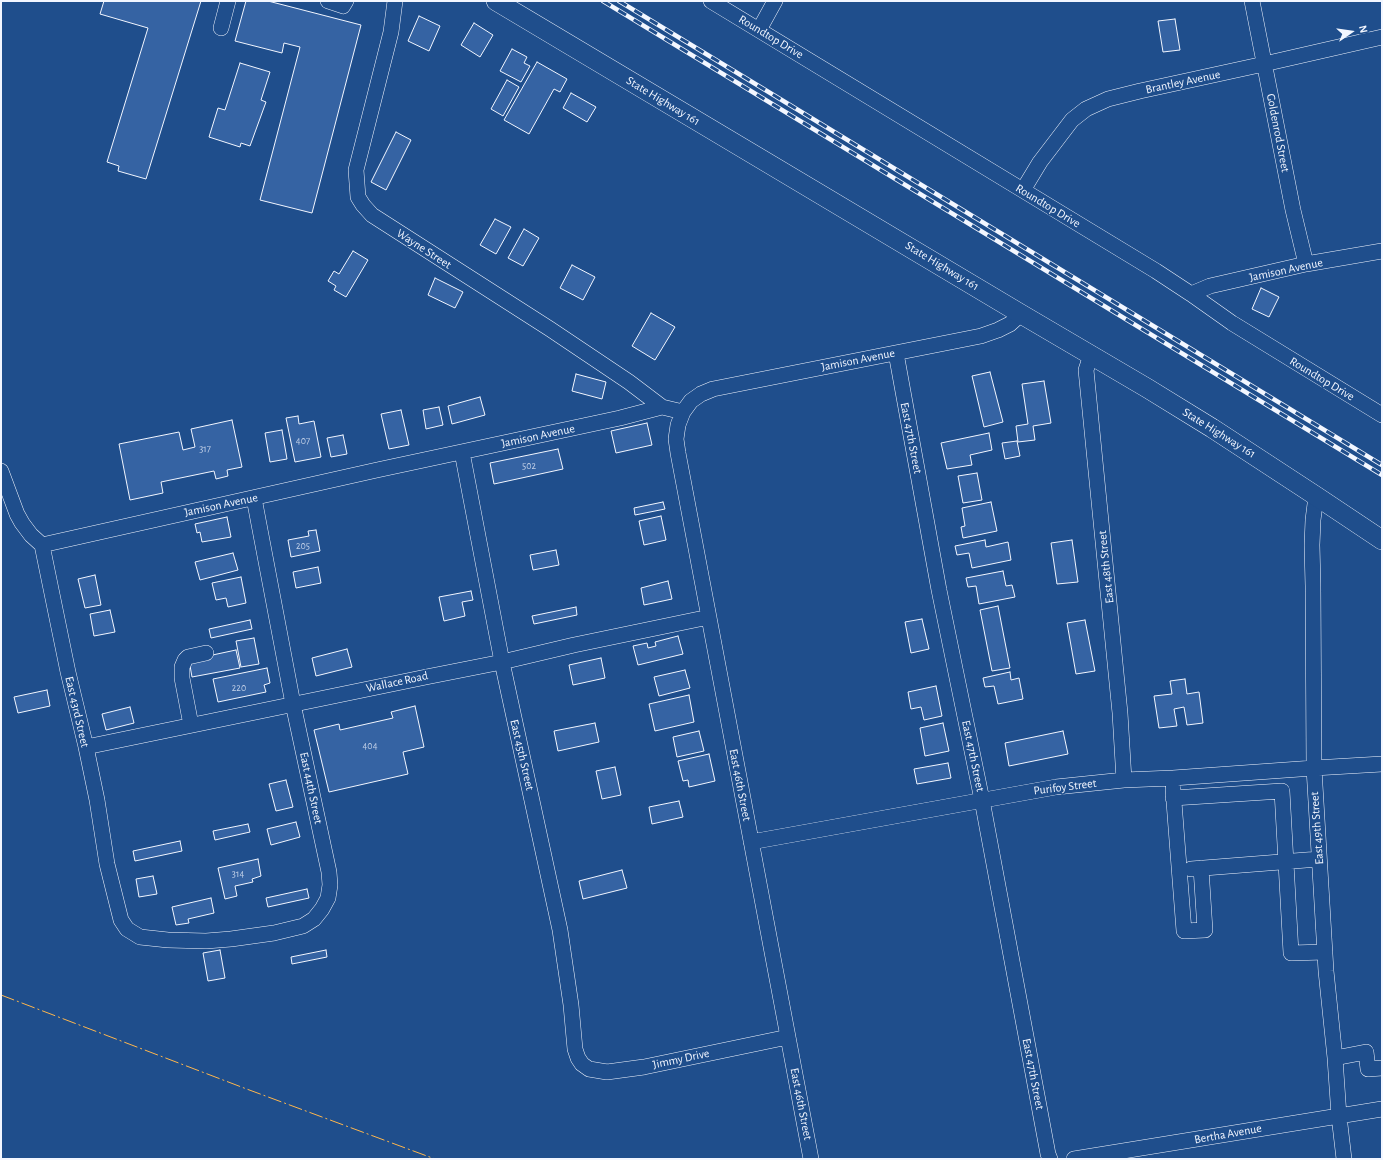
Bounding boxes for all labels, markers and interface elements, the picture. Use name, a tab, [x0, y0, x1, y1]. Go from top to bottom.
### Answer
street label: Roundtop Drive	[736, 12, 806, 62]
north arrow	[1331, 12, 1371, 52]
text: N	[1357, 24, 1369, 34]
street label: Brantley Avenue	[1144, 67, 1222, 97]
street label: State Highway 161	[624, 73, 702, 129]
street label: Goldenrod Street	[1263, 92, 1293, 174]
street label: Roundtop Drive	[1013, 181, 1083, 231]
street label: Wayne Street	[394, 226, 454, 272]
street label: State Highway 161	[903, 238, 981, 294]
street label: Jamison Avenue	[1248, 255, 1324, 285]
street label: Jamison Avenue	[820, 346, 896, 374]
street label: Roundtop Drive	[1287, 354, 1357, 404]
street label: East 47th Street	[897, 401, 925, 475]
street label: State Highway 161	[1180, 405, 1258, 461]
street label: Jamison Avenue	[500, 421, 576, 451]
house number: 407	[296, 435, 310, 447]
house number: 317	[199, 443, 211, 455]
house number: 502	[522, 460, 536, 472]
street label: Jamison Avenue	[183, 490, 259, 520]
street label: East 48th Street	[1095, 530, 1117, 604]
house number: 205	[296, 540, 310, 552]
street label: Wallace Road	[365, 668, 429, 696]
street label: East 43rd Street	[62, 675, 92, 749]
house number: 220	[232, 682, 246, 694]
street label: East 45th Street	[507, 718, 537, 792]
street label: East 47th Street	[958, 719, 988, 793]
house number: 404	[363, 740, 377, 752]
street label: East 46th Street	[726, 748, 754, 822]
street label: East 44th Street	[296, 751, 326, 825]
street label: Purifoy Street	[1033, 776, 1097, 798]
street label: East 49th Street	[1307, 791, 1327, 865]
house number: 314	[232, 868, 244, 880]
street label: East 47th Street	[1019, 1037, 1047, 1111]
street label: Jimmy Drive	[651, 1046, 711, 1072]
street label: East 46th Street	[787, 1067, 815, 1141]
street label: Bertha Avenue	[1193, 1121, 1263, 1147]

